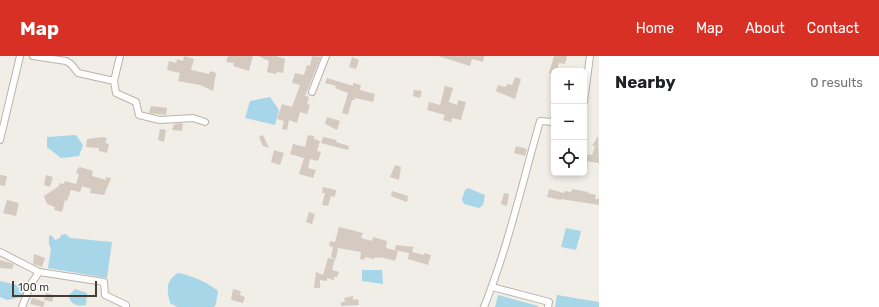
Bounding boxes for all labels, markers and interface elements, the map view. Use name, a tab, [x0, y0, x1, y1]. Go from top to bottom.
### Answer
text: Map	[20, 17, 59, 40]
text: Home	[636, 20, 674, 37]
text: Map	[696, 20, 723, 37]
text: About	[745, 20, 785, 37]
text: Contact	[807, 20, 859, 37]
map controls	[551, 68, 587, 176]
button: +	[551, 68, 587, 104]
text: Nearby	[615, 72, 676, 92]
text: 0 results	[810, 75, 863, 90]
button: −	[551, 104, 587, 140]
button: locate	[551, 140, 587, 176]
scale bar	[12, 279, 97, 298]
text: 100 m	[18, 281, 49, 294]

